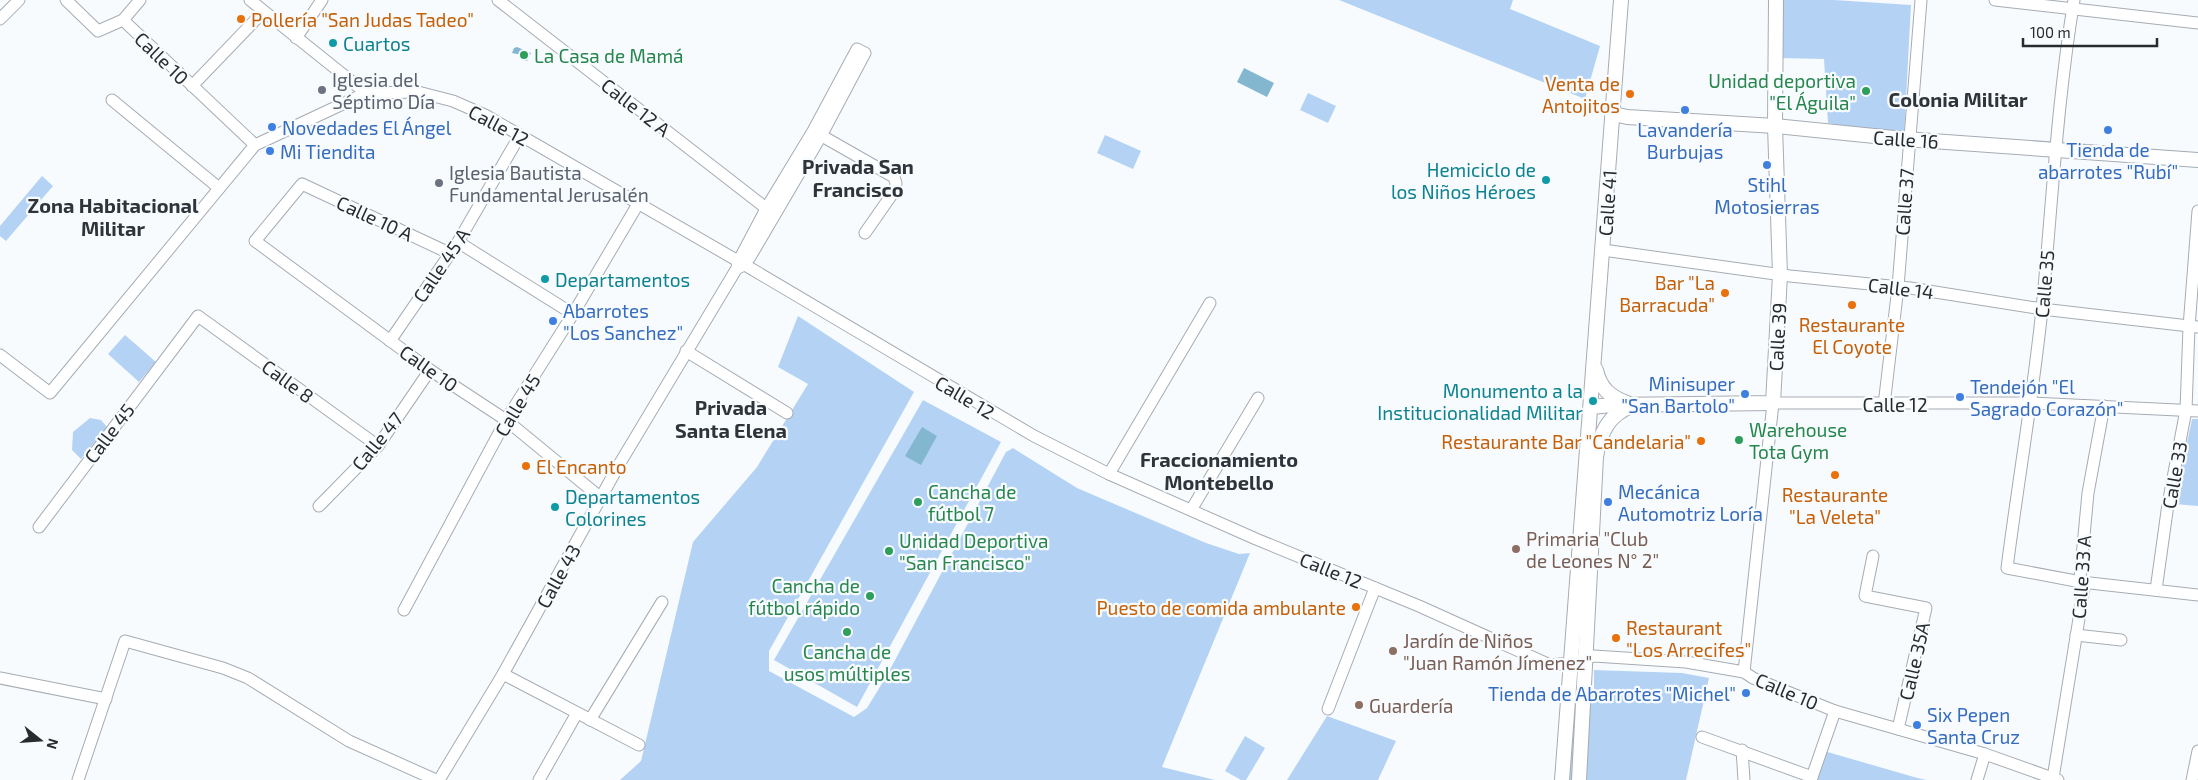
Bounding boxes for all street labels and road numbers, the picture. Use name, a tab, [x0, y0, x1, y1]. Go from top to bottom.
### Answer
street label: Calle 10	[130, 27, 194, 89]
street label: Calle 12 A	[597, 73, 675, 141]
street label: Calle 12	[465, 100, 533, 150]
street label: Calle 16	[1873, 125, 1939, 153]
street label: Calle 37	[1890, 167, 1918, 236]
street label: Calle 41	[1593, 169, 1621, 237]
street label: Calle 10 A	[333, 190, 417, 246]
street label: Calle 45 A	[408, 223, 474, 306]
street label: Calle 35	[2030, 249, 2058, 319]
street label: Calle 14	[1867, 273, 1935, 303]
street label: Calle 39	[1764, 302, 1790, 372]
street label: Calle 10	[395, 340, 463, 396]
street label: Calle 8	[258, 354, 318, 408]
street label: Calle 45	[489, 370, 545, 440]
street label: Calle 12	[931, 370, 999, 424]
street label: Calle 12	[1862, 393, 1928, 416]
street label: Calle 45	[79, 399, 139, 467]
street label: Calle 47	[347, 407, 408, 475]
street label: Calle 33	[2157, 439, 2191, 511]
street label: Calle 33 A	[2067, 534, 2095, 620]
street label: Calle 43	[531, 540, 585, 612]
street label: Calle 12	[1296, 547, 1366, 593]
street label: Calle 35A	[1894, 619, 1934, 702]
street label: Calle 10	[1752, 668, 1822, 714]

